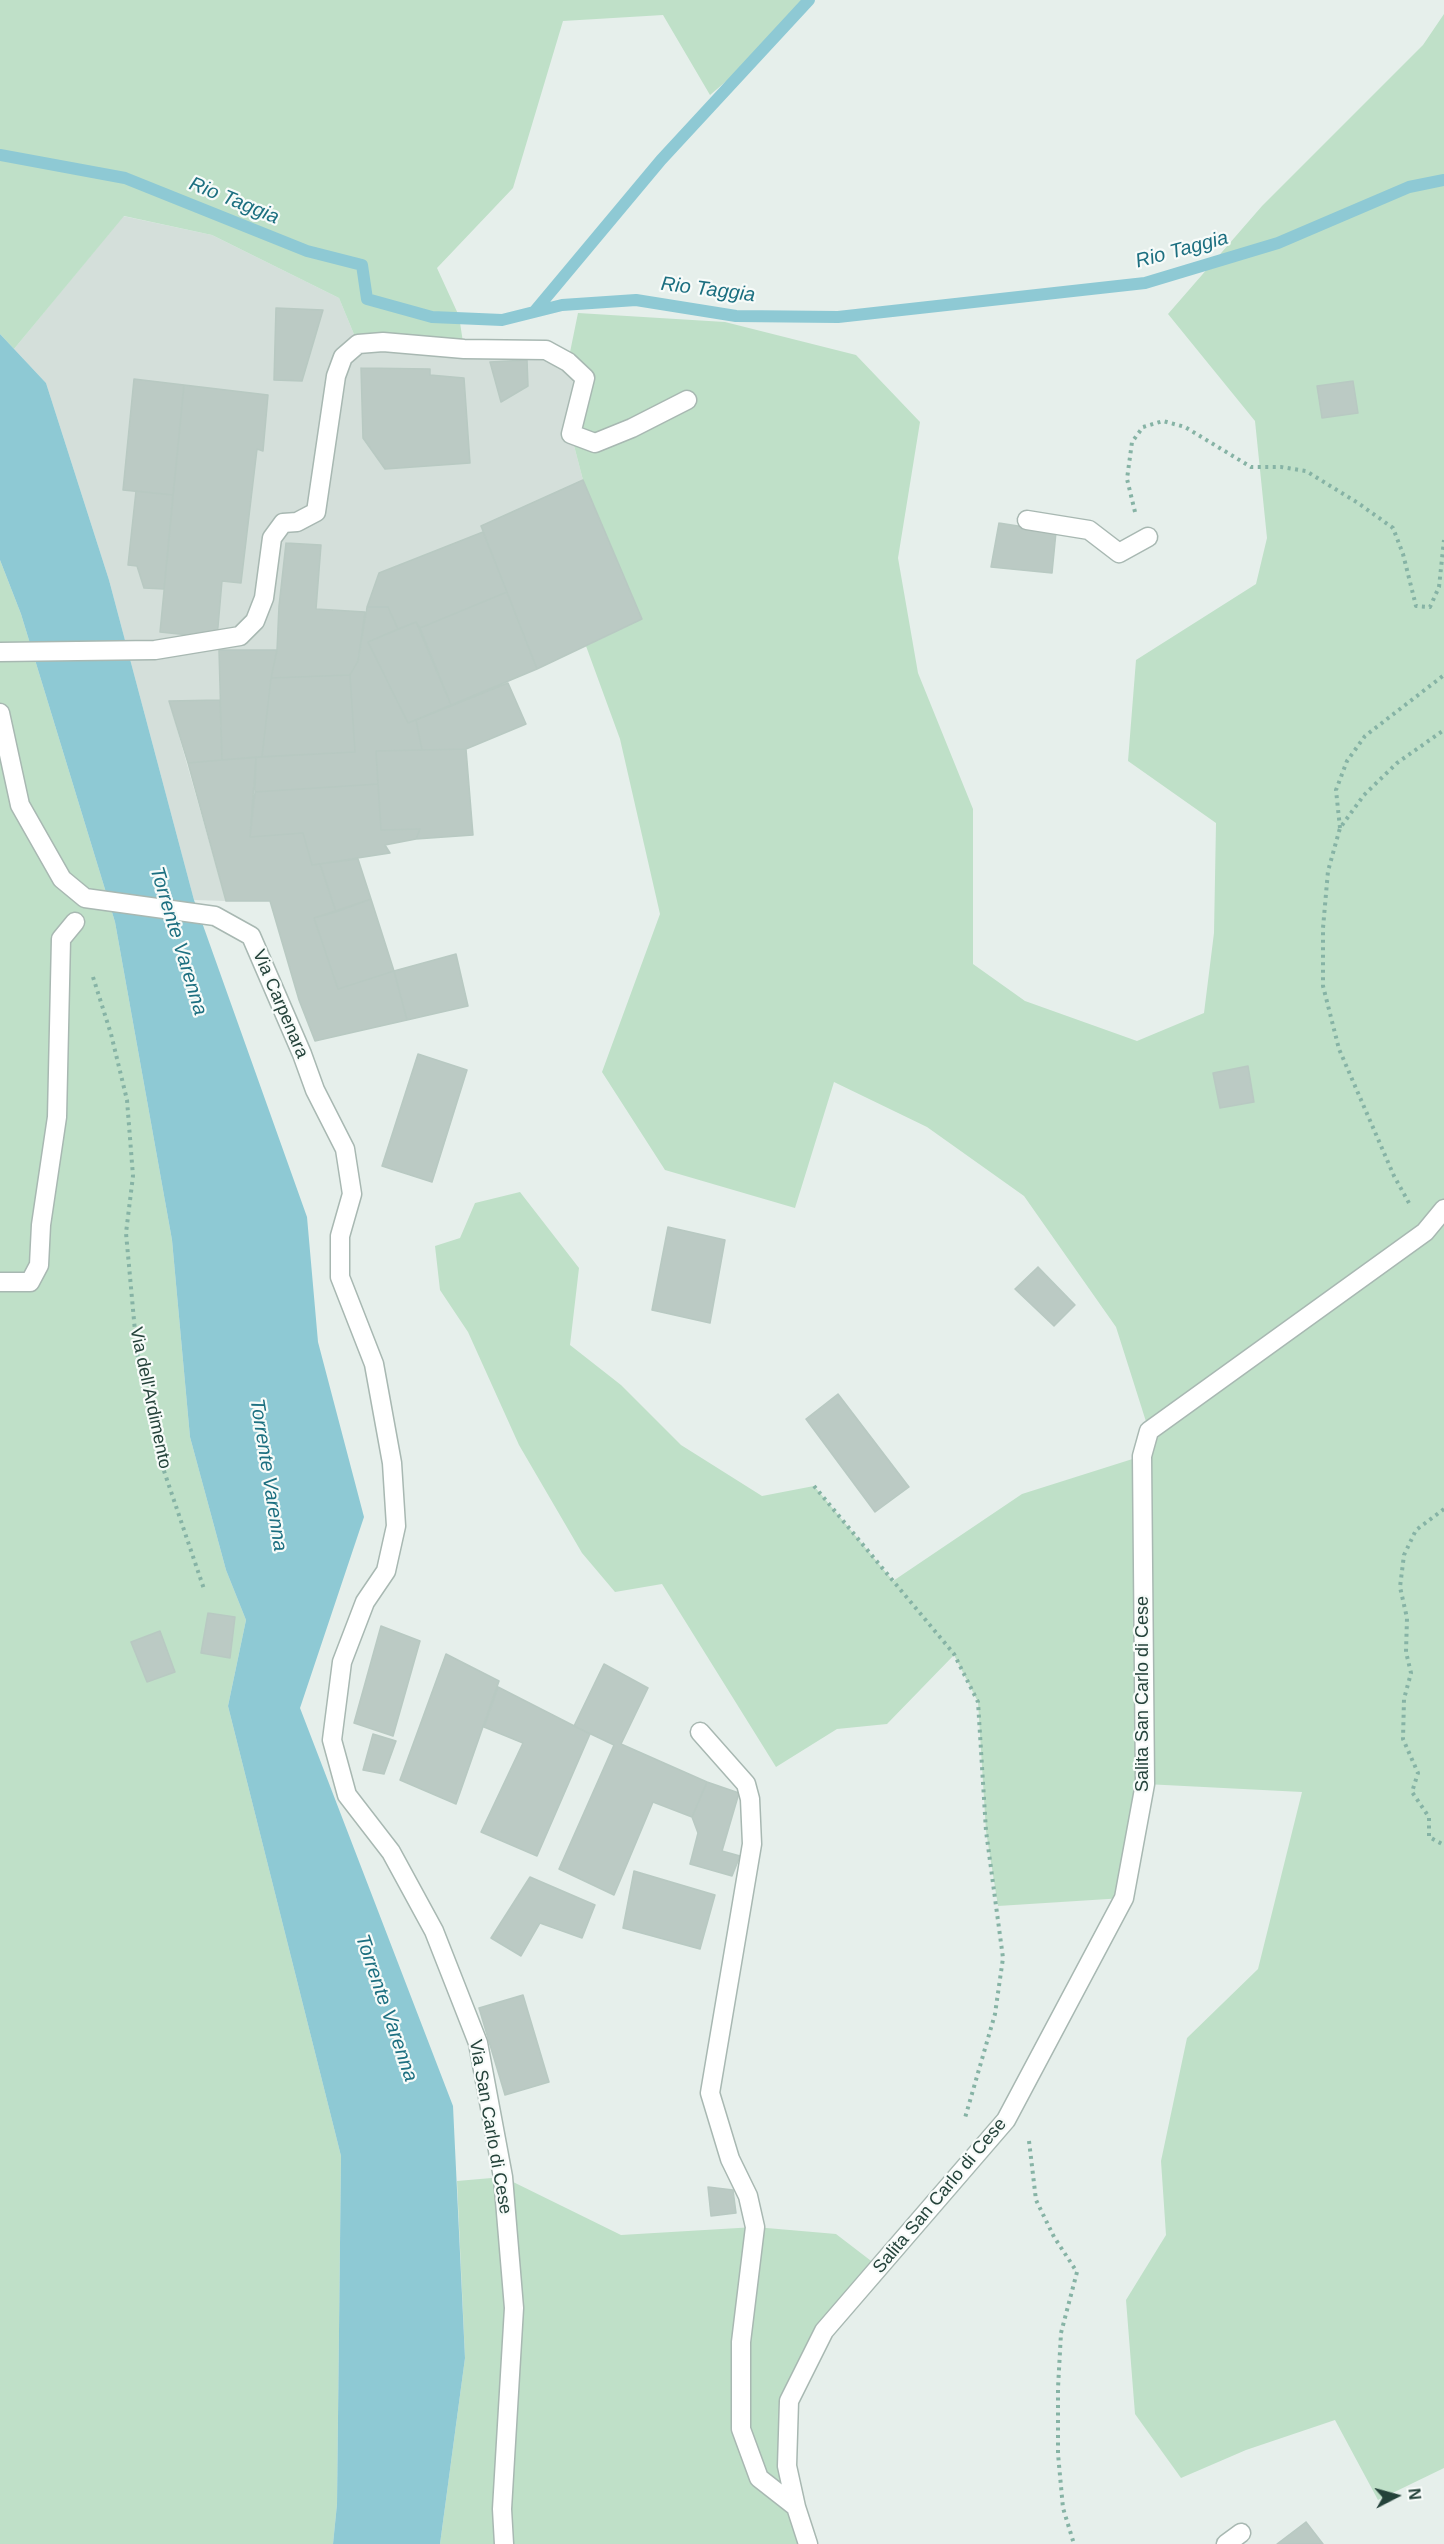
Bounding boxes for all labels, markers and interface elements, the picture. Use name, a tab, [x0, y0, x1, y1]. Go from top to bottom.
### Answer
water label: Rio Taggia	[186, 172, 282, 230]
water label: Rio Taggia	[1133, 226, 1231, 274]
water label: Rio Taggia	[659, 272, 757, 308]
water label: Torrente Varenna	[144, 864, 212, 1018]
street label: Via Carpenara	[247, 947, 313, 1061]
street label: Via dell'Ardimento	[124, 1325, 176, 1471]
water label: Torrente Varenna	[244, 1397, 292, 1553]
street label: Salita San Carlo di Cese	[1132, 1596, 1154, 1792]
water label: Torrente Varenna	[350, 1931, 422, 2085]
street label: Via San Carlo di Cese	[464, 2038, 516, 2216]
street label: Salita San Carlo di Cese	[869, 2114, 1011, 2278]
north arrow	[1366, 2466, 1426, 2526]
text: N	[1405, 2487, 1423, 2501]

